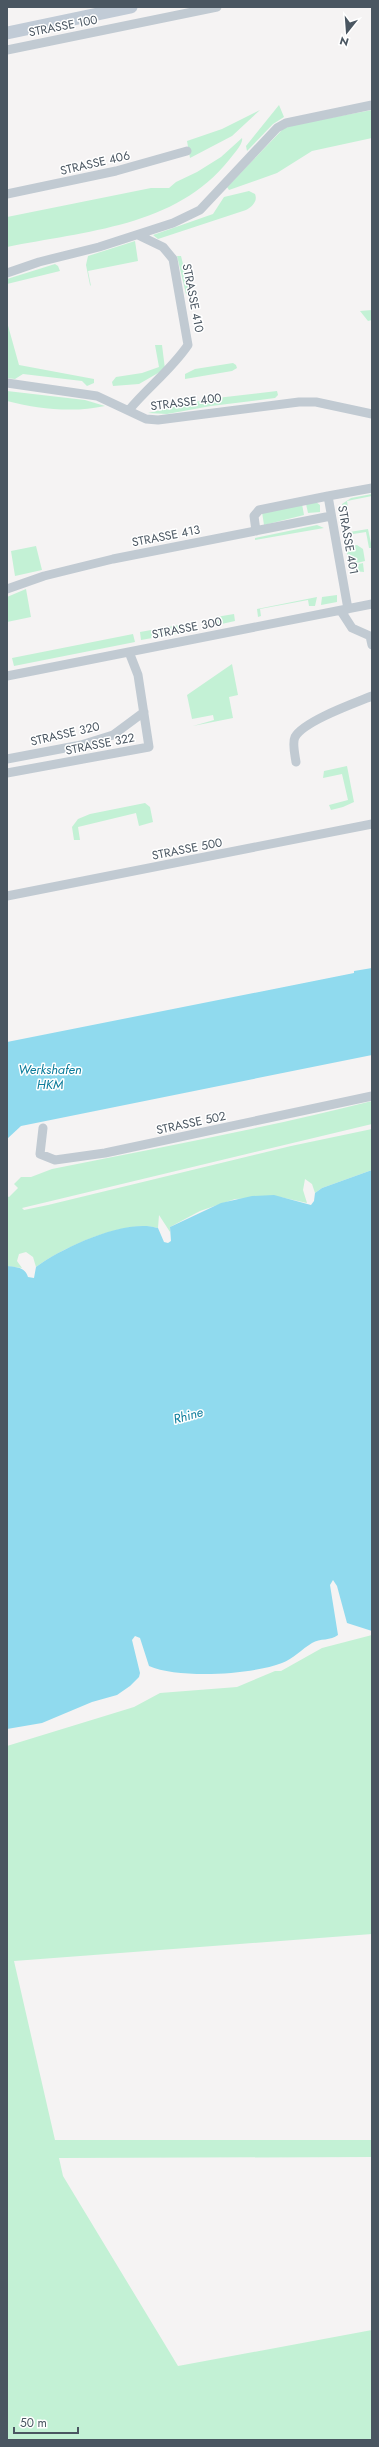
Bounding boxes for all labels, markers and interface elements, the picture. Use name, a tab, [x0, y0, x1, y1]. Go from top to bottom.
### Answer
street label: STRASSE 100	[27, 10, 99, 42]
north arrow	[327, 12, 367, 52]
text: N	[338, 33, 351, 50]
street label: STRASSE 406	[58, 146, 132, 180]
street label: STRASSE 410	[178, 262, 208, 334]
street label: STRASSE 400	[149, 389, 223, 415]
street label: STRASSE 401	[333, 504, 363, 576]
street label: STRASSE 413	[130, 520, 202, 551]
street label: STRASSE 300	[150, 612, 224, 644]
street label: STRASSE 320	[29, 717, 101, 751]
street label: STRASSE 322	[64, 728, 136, 760]
street label: STRASSE 500	[150, 833, 224, 865]
water label: Werkshafen HKM	[18, 1060, 82, 1094]
street label: STRASSE 502	[154, 1107, 228, 1139]
water label: Rhine	[171, 1402, 206, 1429]
scale bar	[14, 2409, 78, 2435]
text: 50 m	[20, 2414, 47, 2432]

